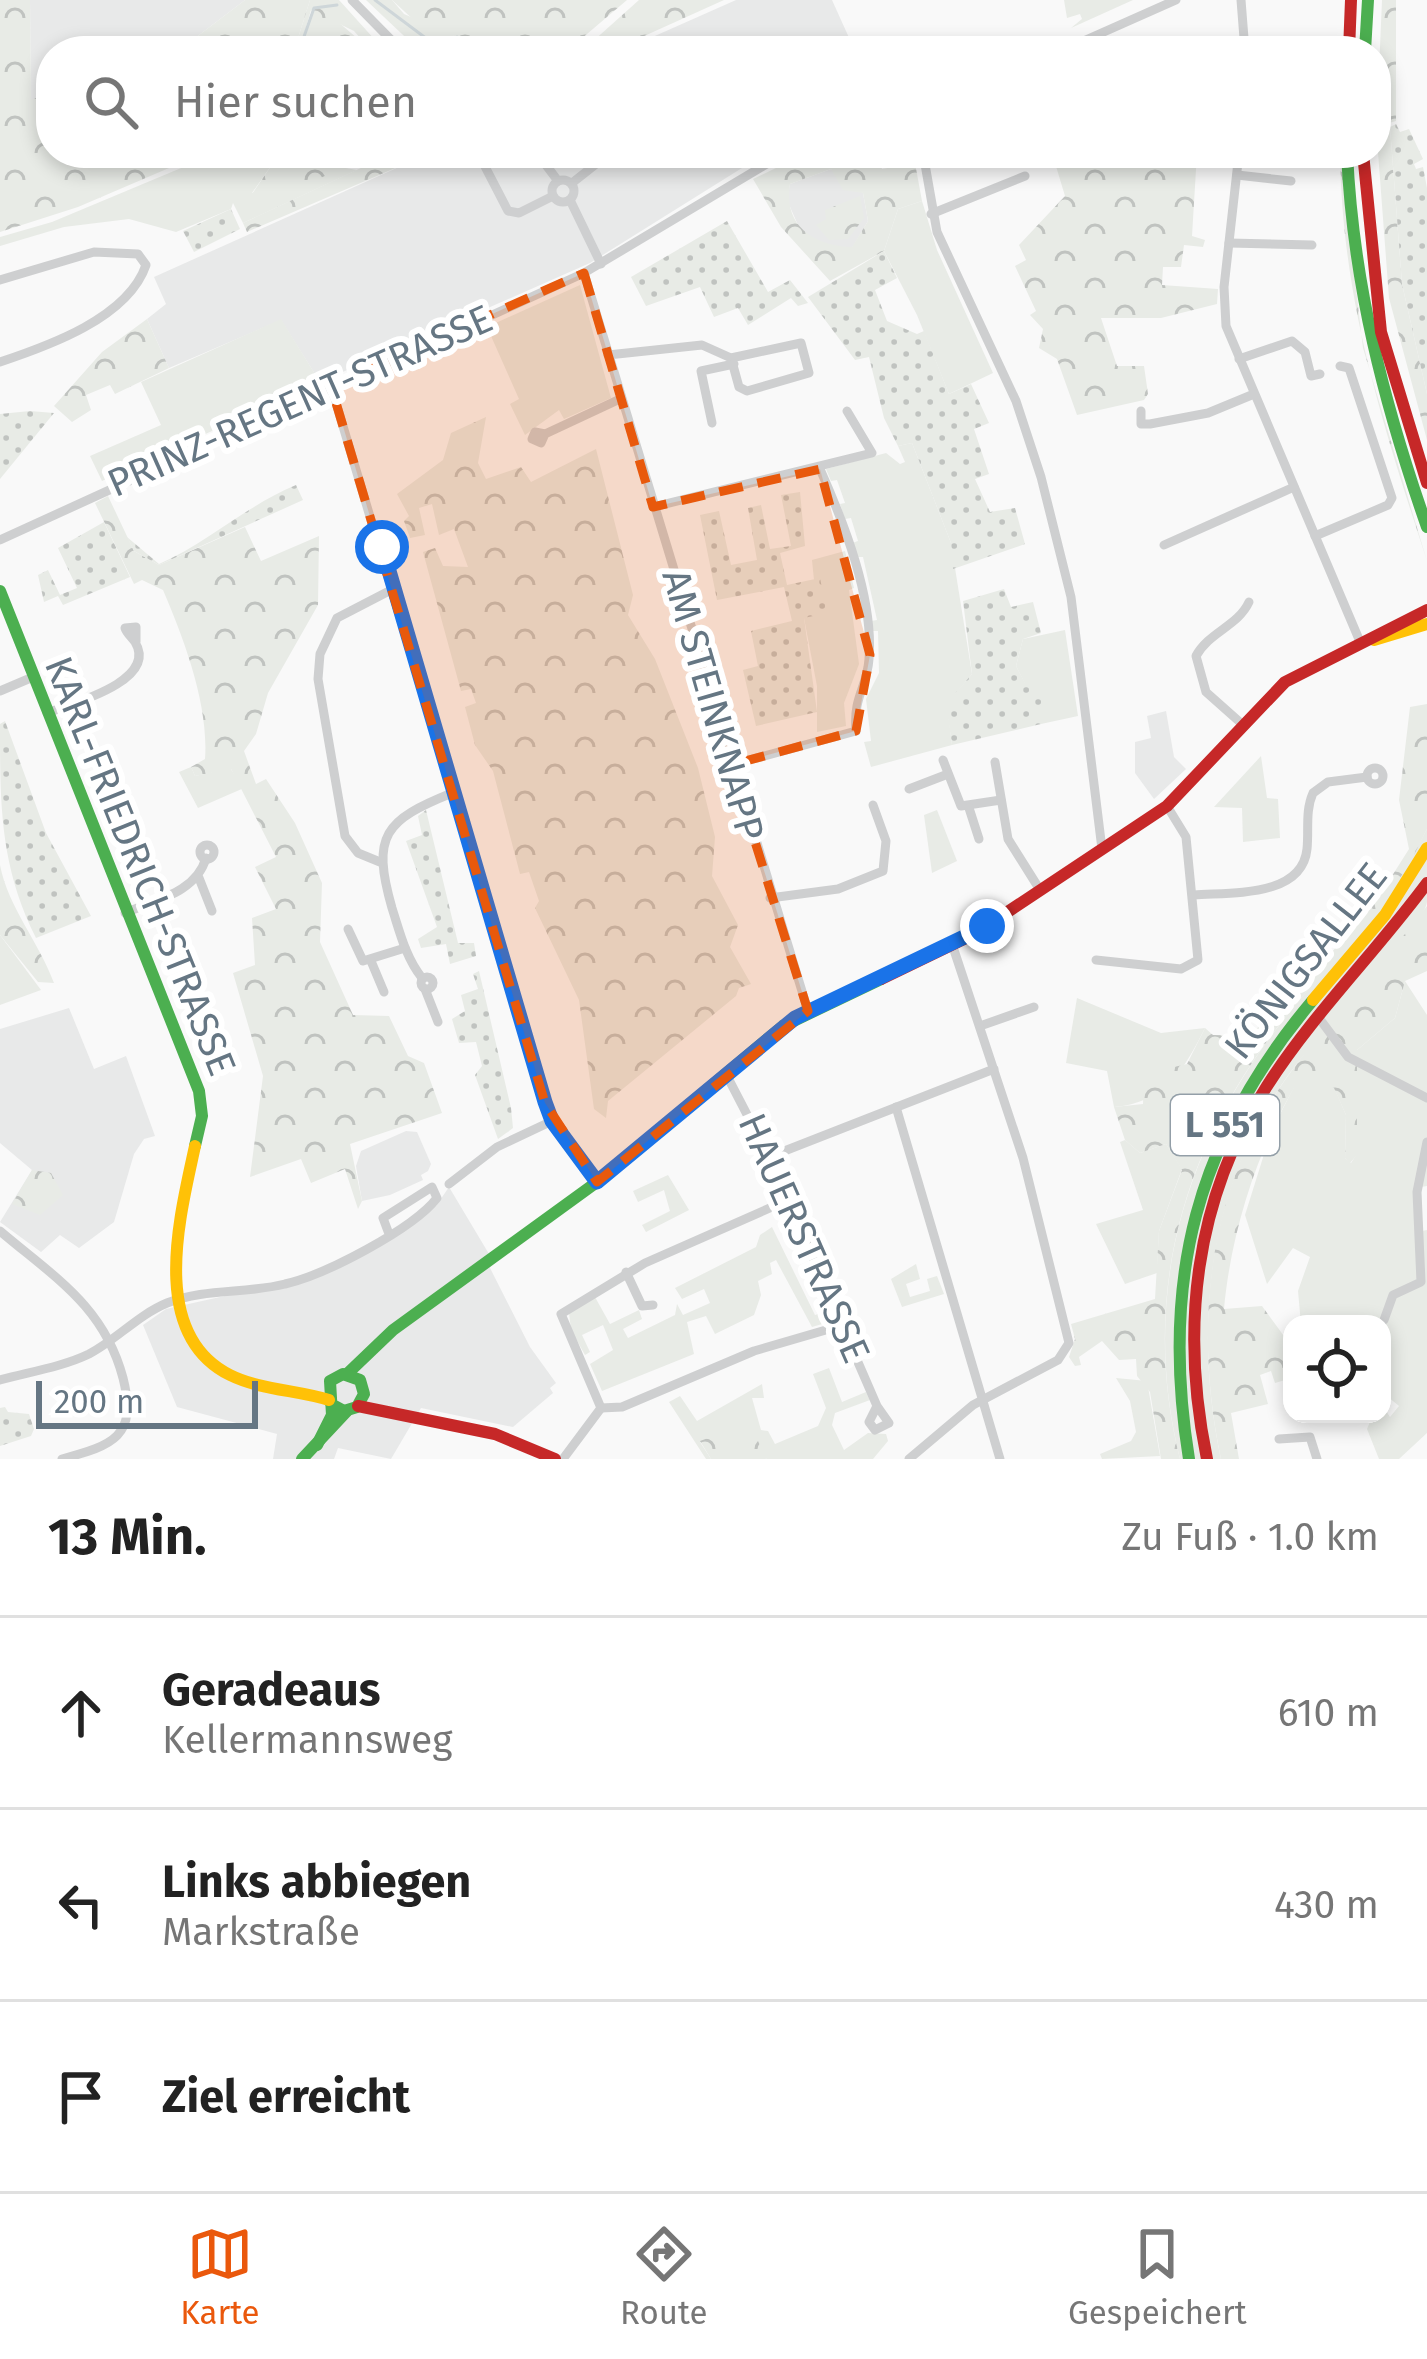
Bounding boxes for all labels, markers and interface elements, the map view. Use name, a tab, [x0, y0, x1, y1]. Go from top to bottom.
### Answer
search box	[36, 36, 1391, 168]
icon: search	[78, 69, 144, 135]
text: Hier suchen	[174, 75, 417, 129]
street label: PRINZ-REGENT-STRASSE	[101, 295, 499, 507]
route start	[355, 520, 409, 574]
street label: AM STEINKNAPP	[652, 564, 774, 846]
street label: KARL-FRIEDRICH-STRASSE	[35, 650, 245, 1082]
street label: KÖNIGSALLEE	[1215, 854, 1397, 1068]
route end	[960, 899, 1014, 953]
road number: L 551	[1171, 1095, 1279, 1155]
street label: HAUERSTRASSE	[729, 1106, 879, 1370]
map controls	[1283, 1315, 1391, 1423]
button: locate	[1283, 1315, 1391, 1423]
scale bar	[36, 1375, 258, 1428]
text: 200 m	[54, 1382, 144, 1422]
text: 13 Min.	[48, 1506, 206, 1568]
text: Zu Fuß · 1.0 km	[1122, 1514, 1379, 1560]
text: Geradeaus	[162, 1663, 381, 1717]
icon: ahead	[48, 1680, 114, 1746]
text: 610 m	[1278, 1690, 1379, 1736]
text: Kellermannsweg	[162, 1717, 452, 1763]
text: Links abbiegen	[162, 1855, 471, 1909]
icon: left	[48, 1872, 114, 1938]
text: 430 m	[1274, 1882, 1379, 1928]
text: Markstraße	[162, 1909, 360, 1955]
icon: arrive	[48, 2064, 114, 2130]
text: Ziel erreicht	[162, 2070, 410, 2124]
tab: Karte	[180, 2221, 260, 2333]
tab: Route	[620, 2221, 707, 2333]
tab: Gespeichert	[1068, 2221, 1247, 2333]

